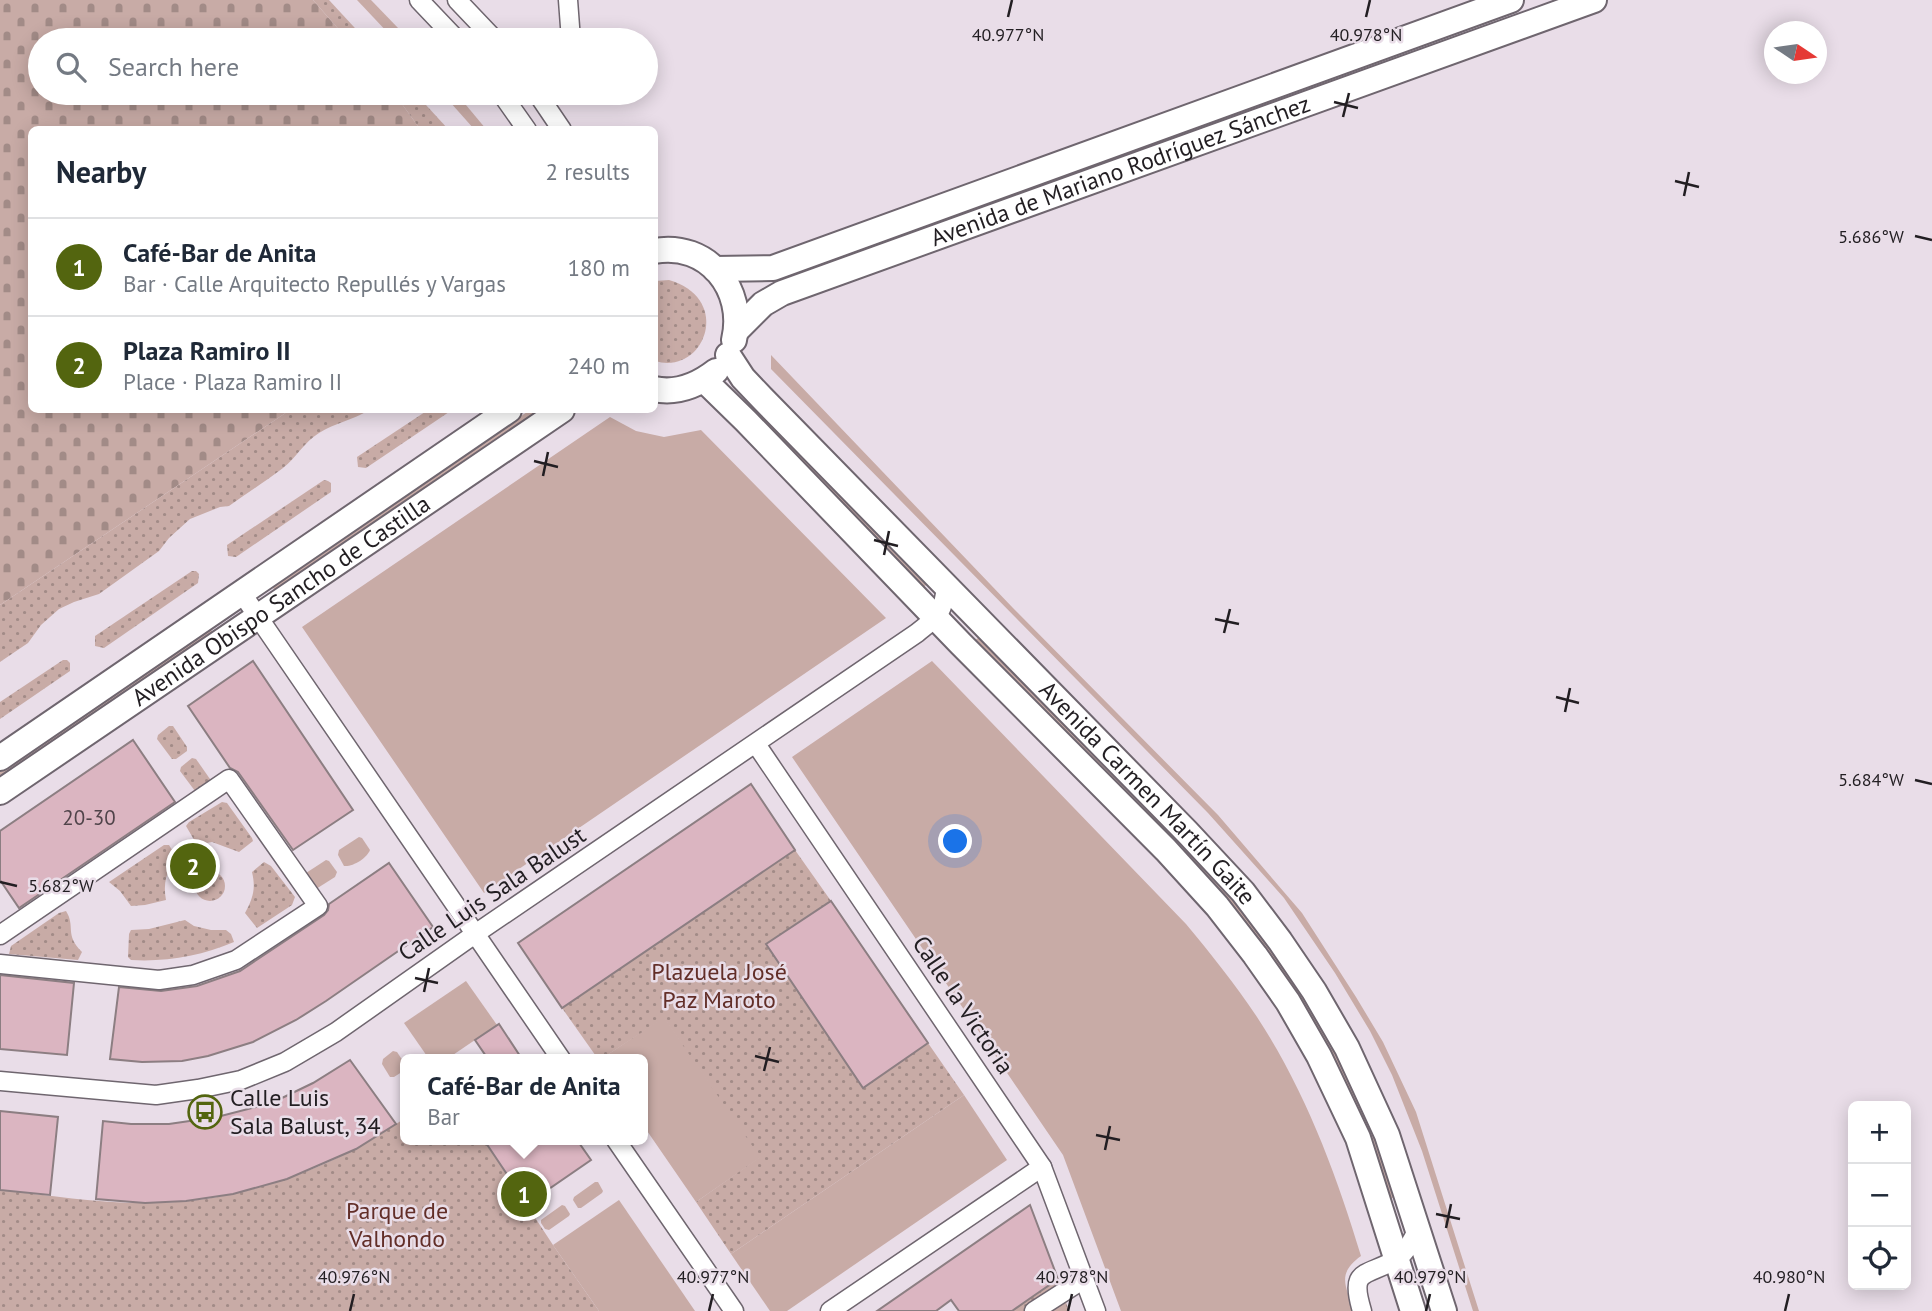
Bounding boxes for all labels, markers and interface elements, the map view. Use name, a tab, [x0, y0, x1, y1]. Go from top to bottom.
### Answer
north arrow	[1764, 21, 1827, 84]
text: 40.977°N	[972, 23, 1044, 46]
text: 40.978°N	[1330, 23, 1402, 46]
search box	[28, 28, 658, 105]
icon: search	[52, 48, 90, 86]
text: Search here	[108, 50, 239, 83]
street label: Avenida de Mariano Rodríguez Sánchez	[926, 88, 1314, 253]
text: Nearby	[56, 152, 146, 191]
text: 2 results	[546, 157, 630, 186]
text: 5.686°W	[1838, 225, 1904, 248]
text: Café-Bar de Anita	[123, 236, 317, 269]
text: 1	[72, 253, 86, 282]
text: 180 m	[568, 253, 630, 282]
text: Bar · Calle Arquitecto Repullés y Vargas	[123, 269, 506, 298]
text: Plaza Ramiro II	[123, 334, 291, 367]
text: 2	[72, 351, 86, 380]
text: 240 m	[568, 351, 630, 380]
text: Place · Plaza Ramiro II	[123, 367, 342, 396]
street label: Avenida Obispo Sancho de Castilla	[126, 488, 436, 713]
street label: Avenida Carmen Martín Gaite	[1033, 674, 1263, 911]
text: 5.684°W	[1838, 768, 1904, 791]
house number: 20-30	[62, 804, 116, 831]
street label: Calle Luis Sala Balust	[392, 819, 591, 968]
your location	[938, 824, 972, 858]
pin: 2	[170, 840, 216, 892]
text: 5.682°W	[28, 874, 94, 897]
street label: Calle la Victoria	[906, 930, 1021, 1080]
park label: Plazuela José Paz Maroto	[651, 956, 787, 1015]
popup	[400, 1054, 648, 1145]
text: Café-Bar de Anita	[427, 1069, 621, 1102]
place label: Calle Luis Sala Balust, 34	[230, 1082, 381, 1141]
bus stop icon: Calle Luis Sala Balust, 34	[186, 1093, 224, 1131]
map controls	[1848, 1101, 1911, 1290]
button: +	[1848, 1101, 1911, 1164]
text: Bar	[427, 1102, 460, 1131]
button: −	[1848, 1164, 1911, 1227]
pin: 1	[501, 1168, 547, 1220]
park label: Parque de Valhondo	[346, 1195, 448, 1254]
button: locate	[1848, 1227, 1911, 1290]
text: 40.976°N	[318, 1265, 390, 1288]
text: 40.977°N	[677, 1265, 749, 1288]
text: 40.978°N	[1036, 1265, 1108, 1288]
text: 40.979°N	[1394, 1265, 1466, 1288]
text: 40.980°N	[1753, 1265, 1825, 1288]

